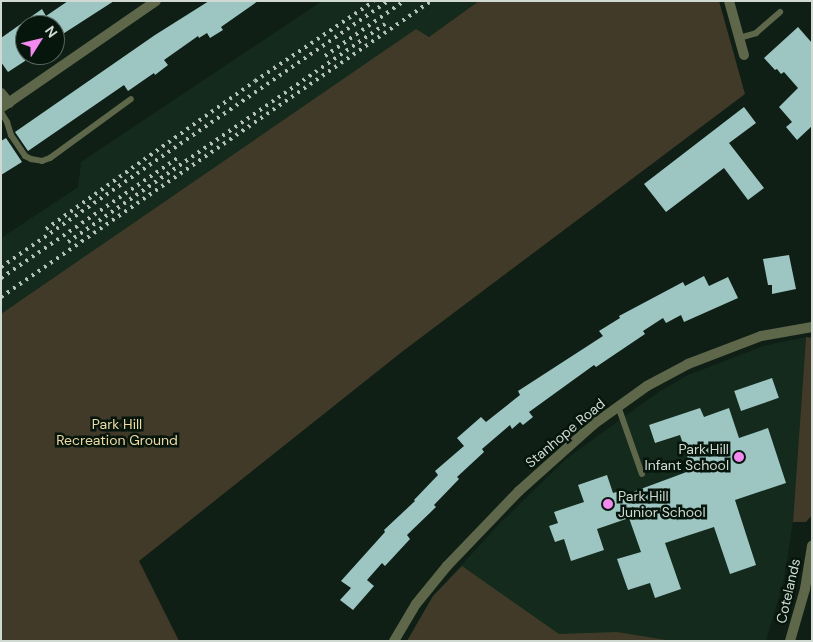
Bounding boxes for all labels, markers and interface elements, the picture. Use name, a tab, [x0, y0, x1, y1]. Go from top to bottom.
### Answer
north arrow	[15, 15, 65, 65]
text: N	[41, 22, 62, 41]
street label: Stanhope Road	[522, 395, 608, 471]
park label: Park Hill Recreation Ground	[56, 416, 178, 448]
place label: Park Hill Infant School	[644, 441, 729, 474]
marker: Park Hill Infant School	[733, 451, 745, 463]
place label: Park Hill Junior School	[618, 488, 706, 520]
marker: Park Hill Junior School	[602, 498, 614, 510]
street label: Cotelands	[772, 557, 804, 625]

